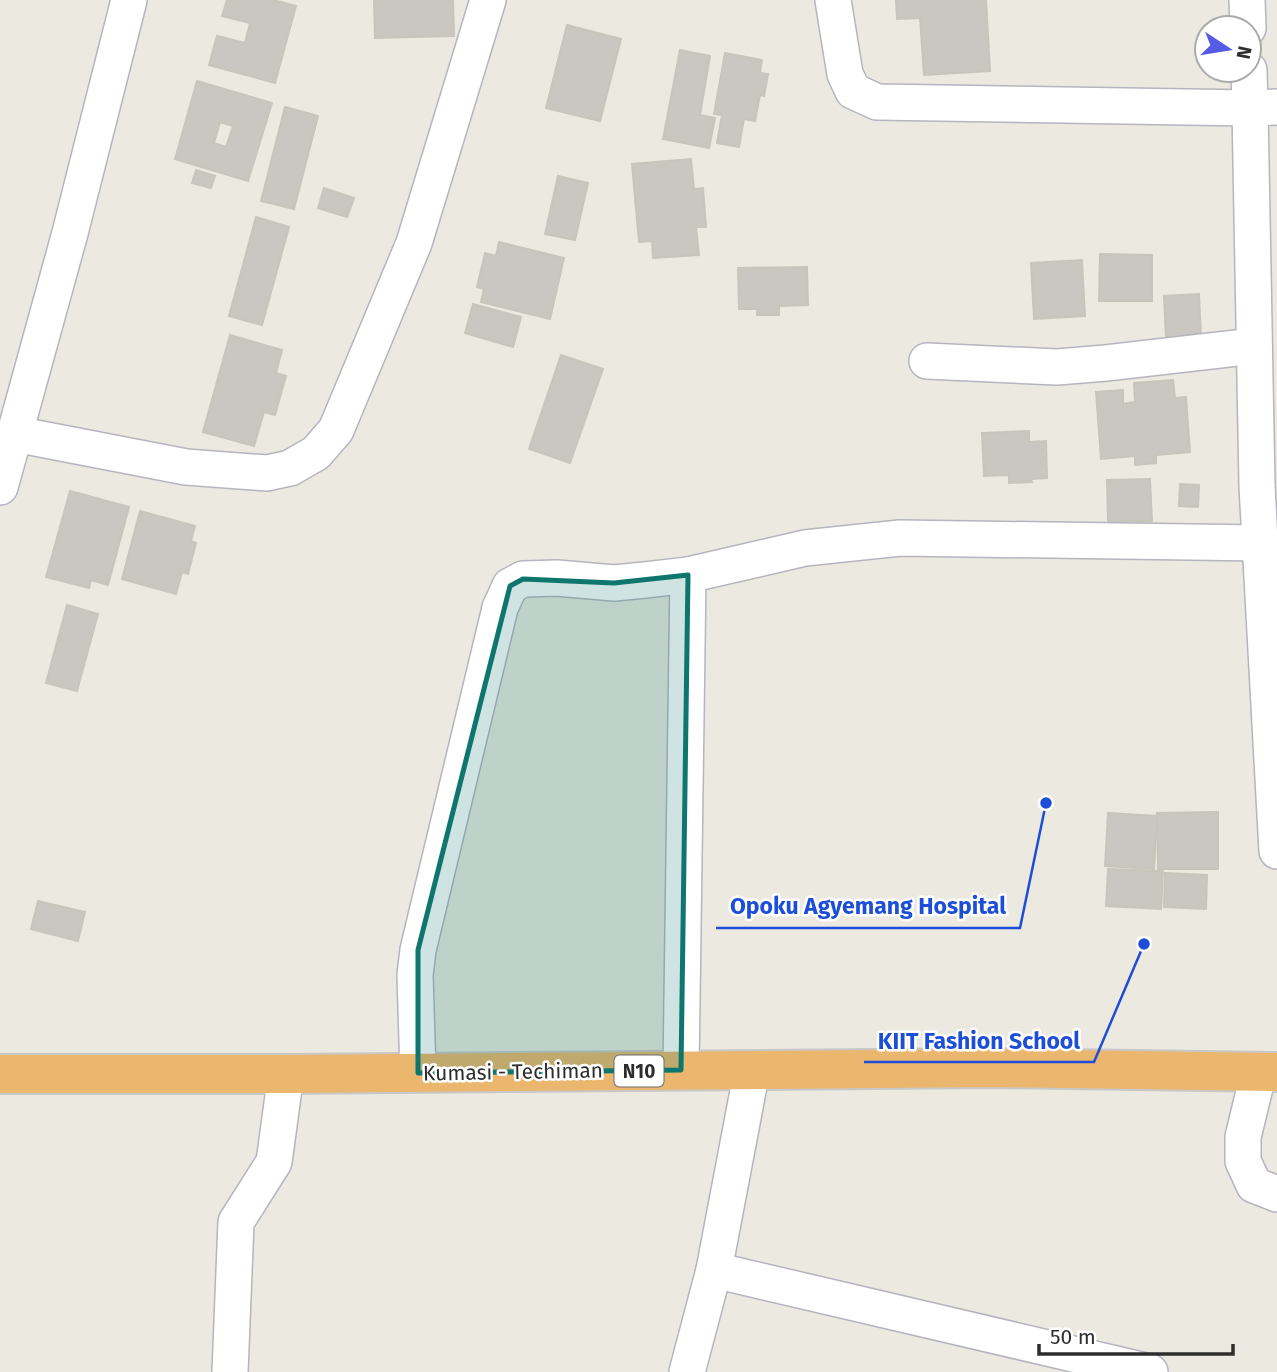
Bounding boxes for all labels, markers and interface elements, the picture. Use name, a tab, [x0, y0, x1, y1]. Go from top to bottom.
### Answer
north arrow	[1193, 14, 1263, 84]
text: N	[1232, 44, 1257, 61]
callout: Opoku Agyemang Hospital	[716, 884, 1020, 928]
text: Opoku Agyemang Hospital	[730, 892, 1006, 920]
callout: KIIT Fashion School	[864, 1018, 1094, 1062]
text: KIIT Fashion School	[878, 1027, 1080, 1055]
road number: N10	[614, 1056, 664, 1086]
street label: Kumasi - Techiman	[423, 1057, 603, 1087]
scale bar	[1039, 1312, 1233, 1356]
text: 50 m	[1050, 1324, 1096, 1350]

